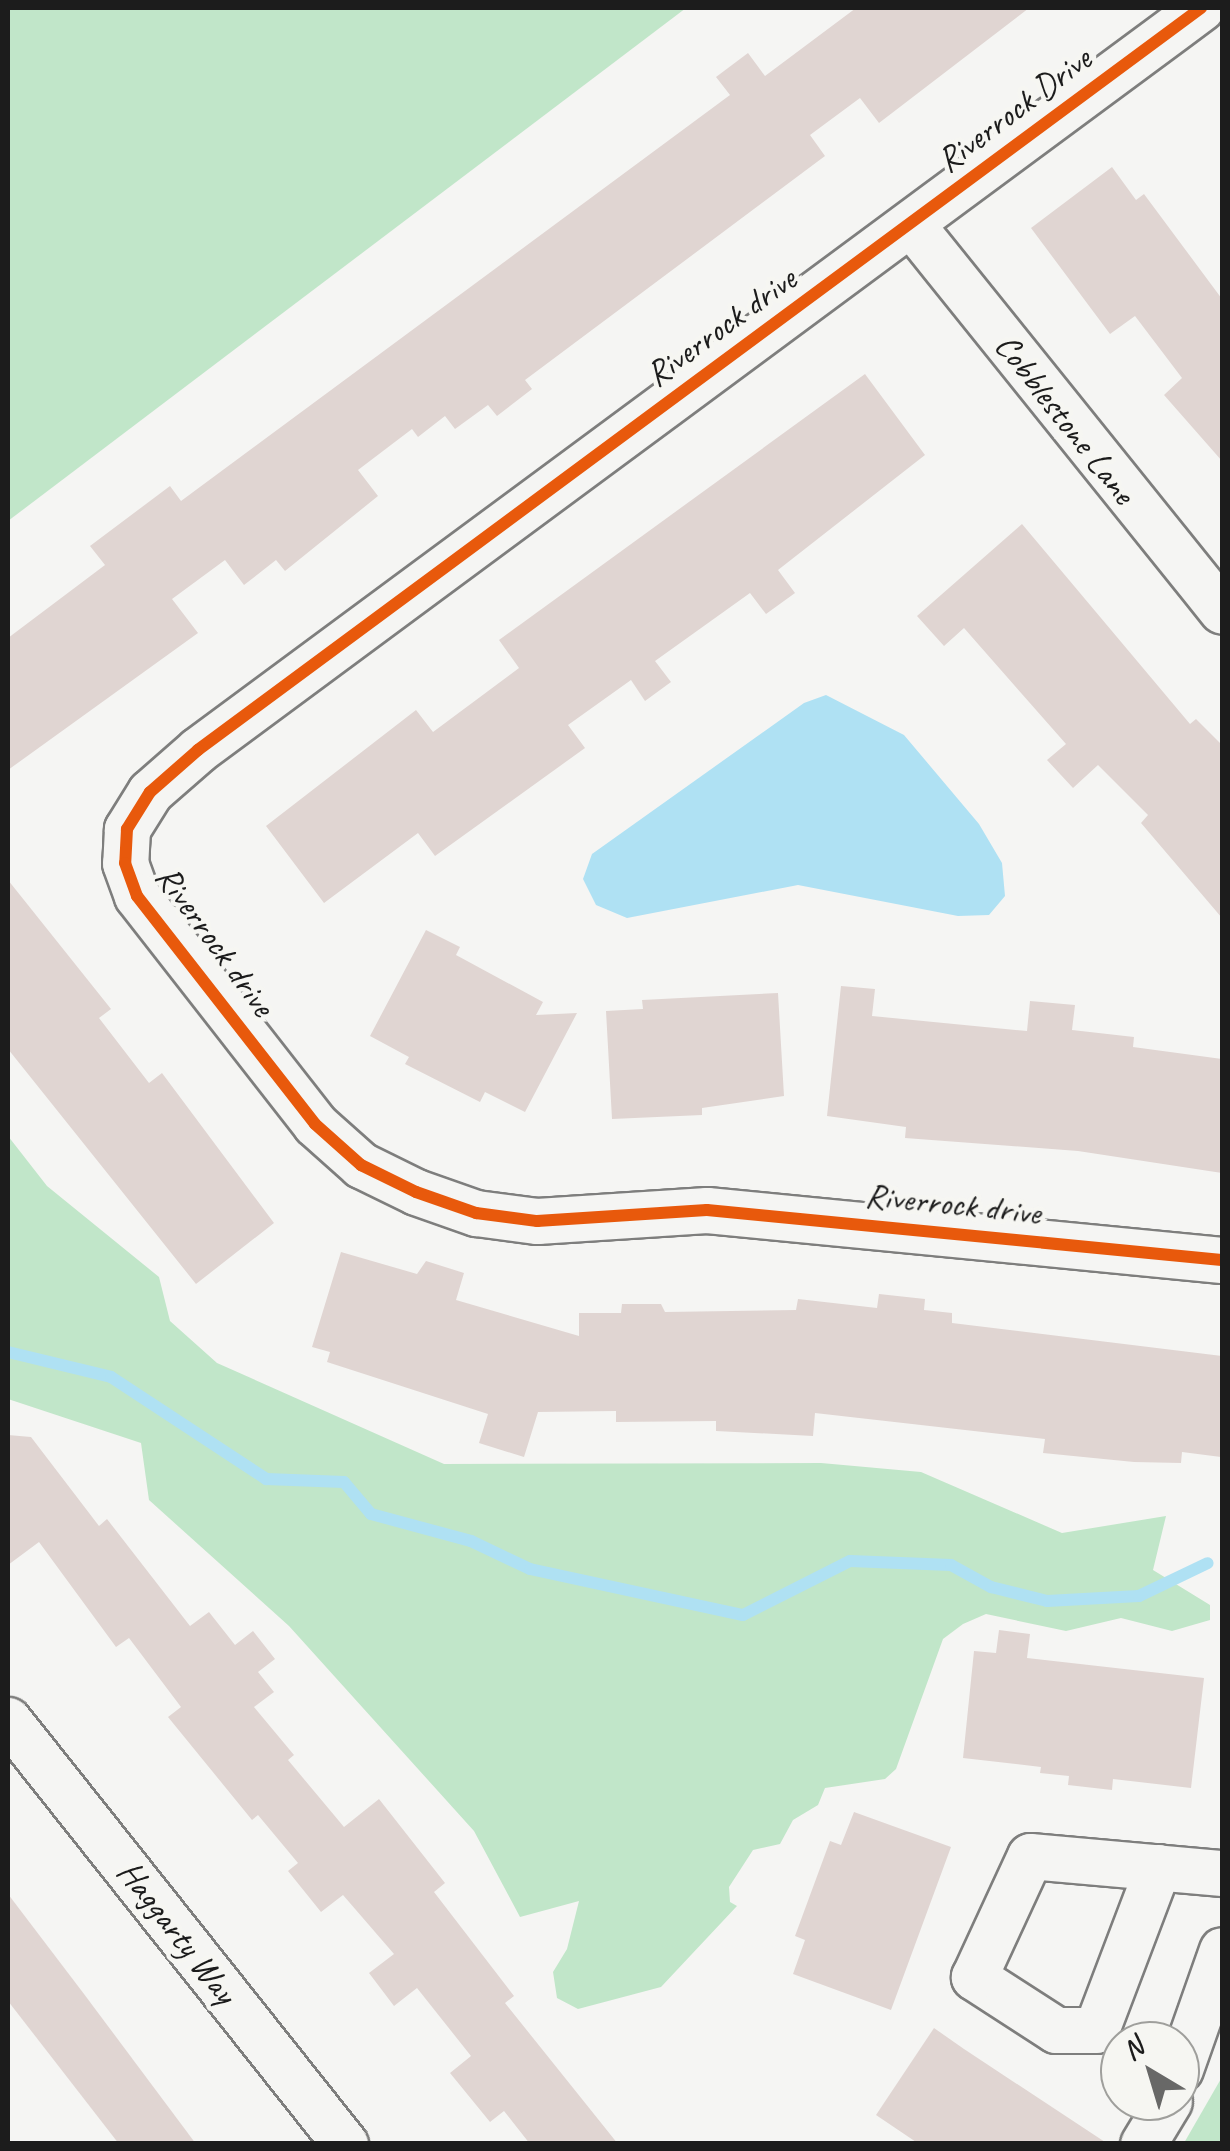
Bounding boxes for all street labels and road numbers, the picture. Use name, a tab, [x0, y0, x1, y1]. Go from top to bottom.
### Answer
street label: Riverrock Drive	[928, 38, 1100, 182]
street label: Riverrock drive	[638, 258, 804, 396]
street label: Cobblestone Lane	[985, 325, 1145, 513]
street label: Riverrock drive	[146, 858, 284, 1024]
street label: Riverrock drive	[863, 1174, 1043, 1234]
street label: Haggarty Way	[108, 1852, 246, 2012]

